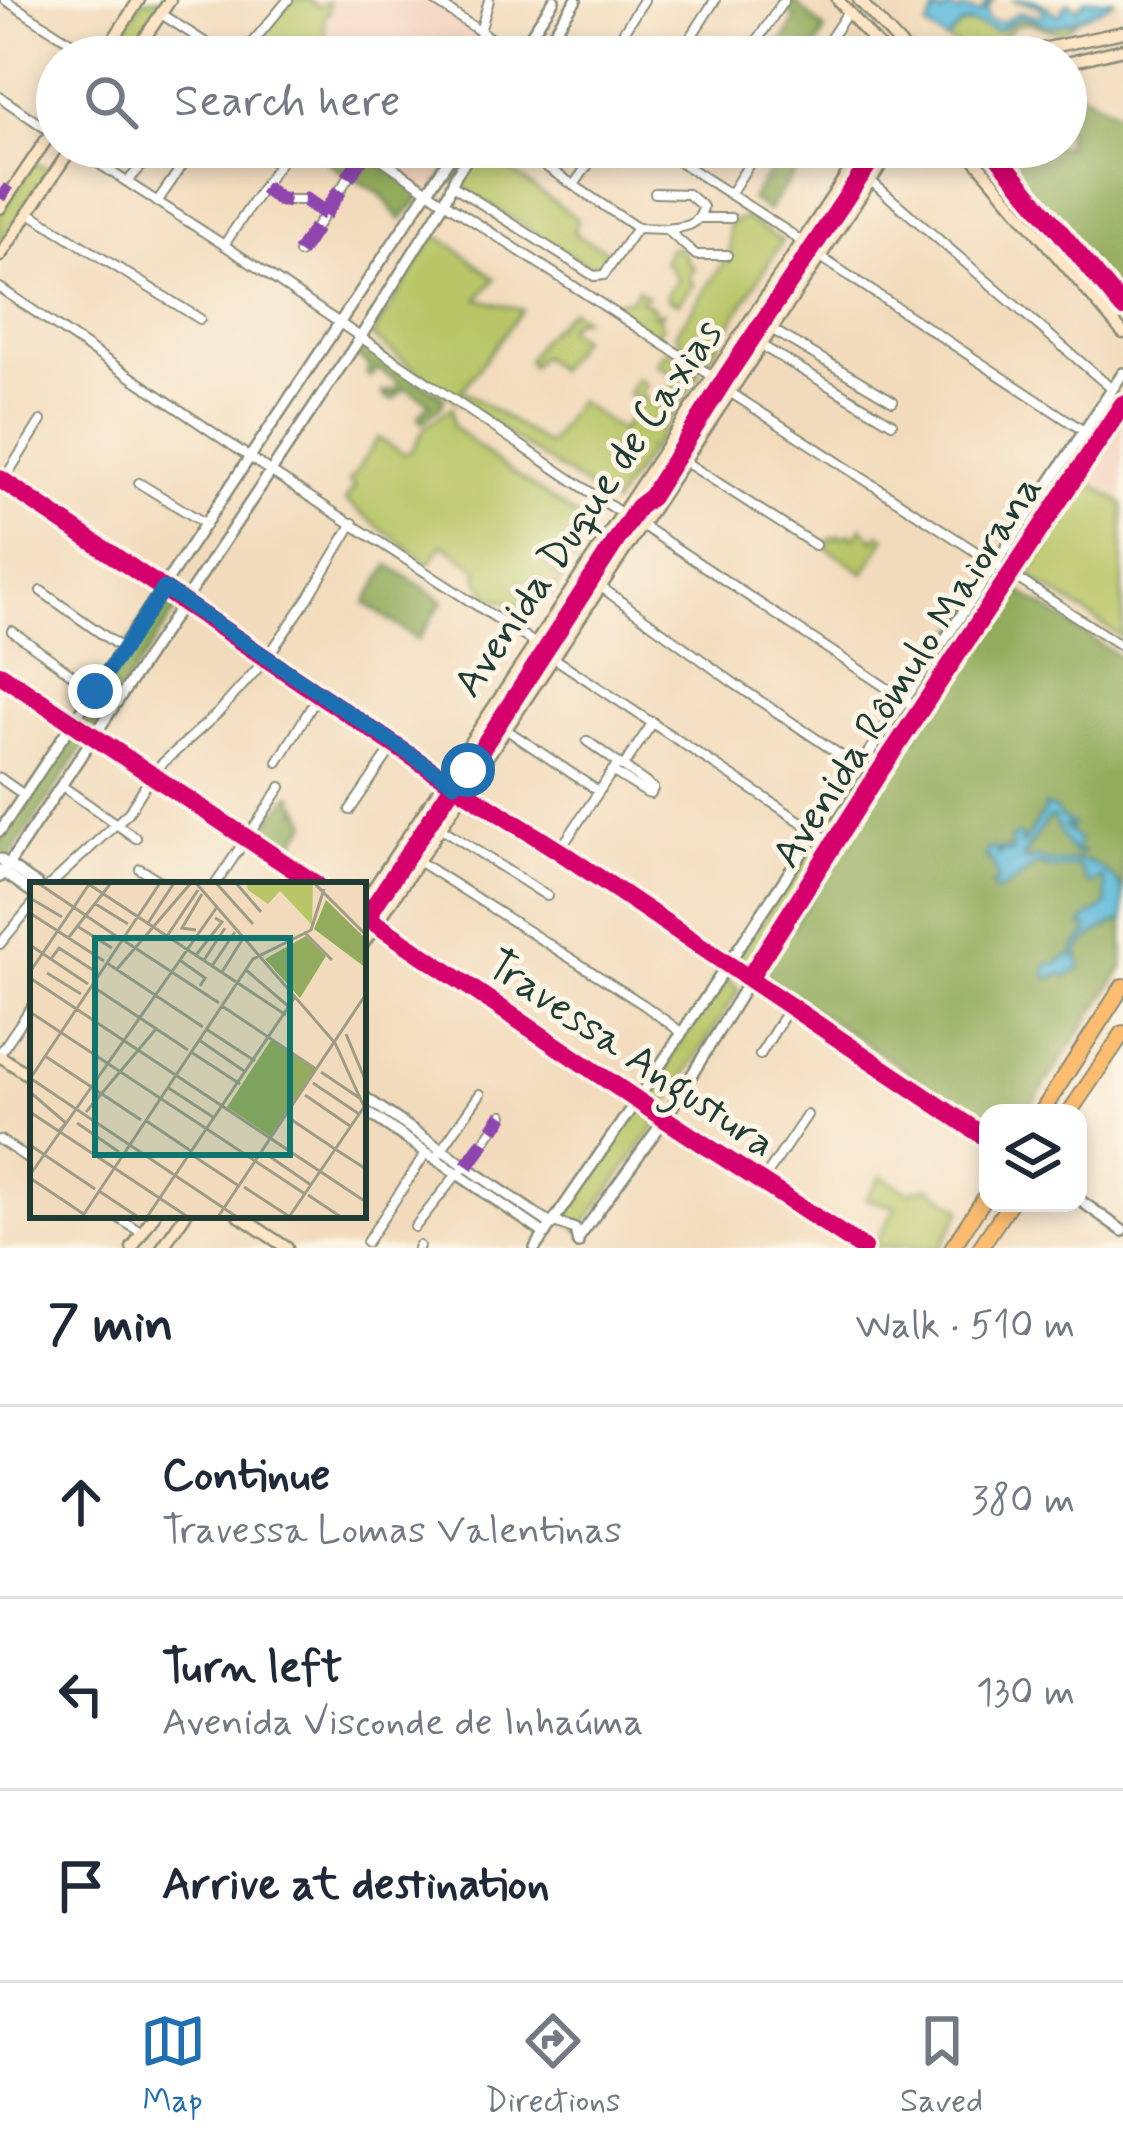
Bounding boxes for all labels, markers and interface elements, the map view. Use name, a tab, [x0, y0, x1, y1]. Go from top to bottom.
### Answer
search box	[36, 36, 1087, 168]
icon: search	[78, 69, 144, 135]
text: Search here	[174, 73, 401, 132]
street label: Avenida Duque de Caxias	[442, 309, 736, 709]
street label: Avenida Rômulo Maiorana	[760, 465, 1056, 879]
route end	[68, 664, 122, 718]
route start	[441, 743, 495, 797]
inset map	[30, 882, 366, 1218]
street label: Travessa Angustura	[473, 938, 785, 1175]
map controls	[979, 1104, 1087, 1212]
button: layers	[979, 1104, 1087, 1212]
text: 7 min	[48, 1293, 174, 1359]
text: Walk · 510 m	[856, 1301, 1075, 1352]
text: Continue	[162, 1447, 330, 1506]
icon: ahead	[48, 1469, 114, 1535]
text: 380 m	[971, 1476, 1075, 1527]
text: Travessa Lomas Valentinas	[162, 1506, 622, 1557]
text: Turn left	[162, 1639, 342, 1698]
icon: left	[48, 1661, 114, 1727]
text: 130 m	[976, 1668, 1075, 1719]
text: Avenida Visconde de Inhaúma	[162, 1698, 644, 1749]
icon: arrive	[48, 1853, 114, 1919]
text: Arrive at destination	[162, 1856, 550, 1915]
tab: Map	[140, 2008, 206, 2124]
tab: Directions	[485, 2008, 621, 2124]
tab: Saved	[900, 2008, 983, 2124]

